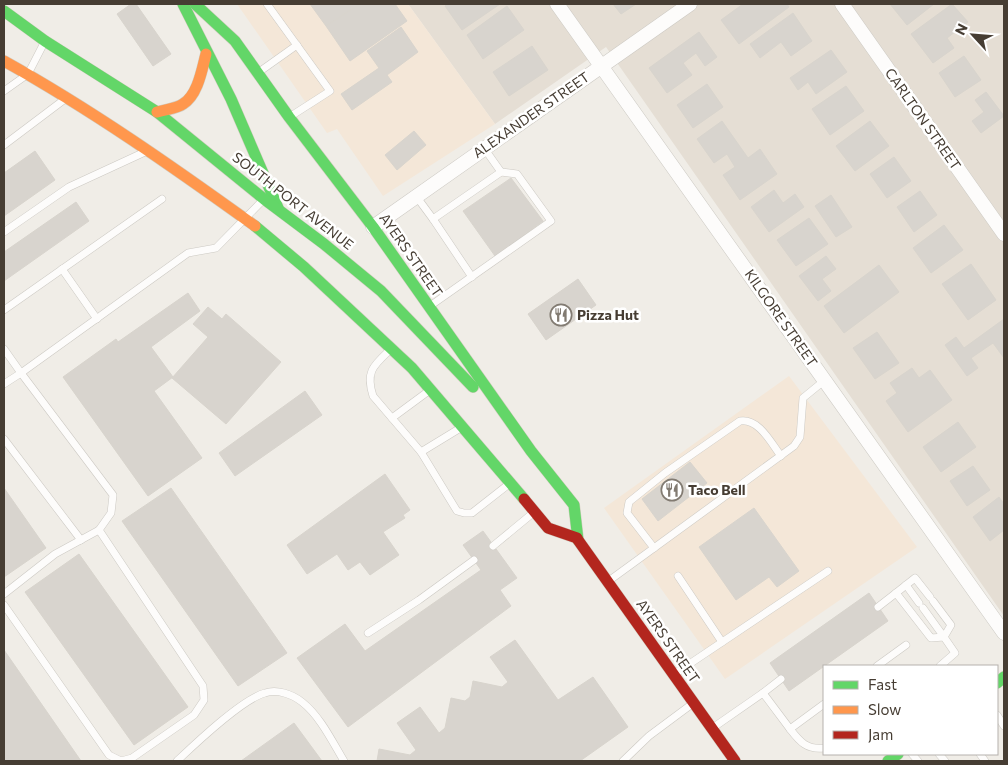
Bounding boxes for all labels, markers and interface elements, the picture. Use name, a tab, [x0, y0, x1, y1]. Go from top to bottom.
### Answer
north arrow	[948, 10, 998, 60]
text: N	[951, 21, 971, 38]
street label: CARLTON STREET	[882, 64, 965, 173]
street label: ALEXANDER STREET	[469, 68, 592, 161]
street label: SOUTH PORT AVENUE	[230, 148, 357, 253]
street label: AYERS STREET	[376, 210, 447, 300]
street label: KILGORE STREET	[741, 266, 821, 370]
restaurant icon: Pizza Hut	[549, 303, 573, 327]
place label: Pizza Hut	[577, 306, 639, 323]
restaurant icon: Taco Bell	[660, 478, 684, 502]
place label: Taco Bell	[688, 481, 746, 498]
street label: AYERS STREET	[633, 596, 704, 686]
legend	[823, 665, 998, 755]
text: Fast	[868, 675, 897, 693]
text: Slow	[868, 700, 901, 718]
text: Jam	[868, 725, 893, 743]

